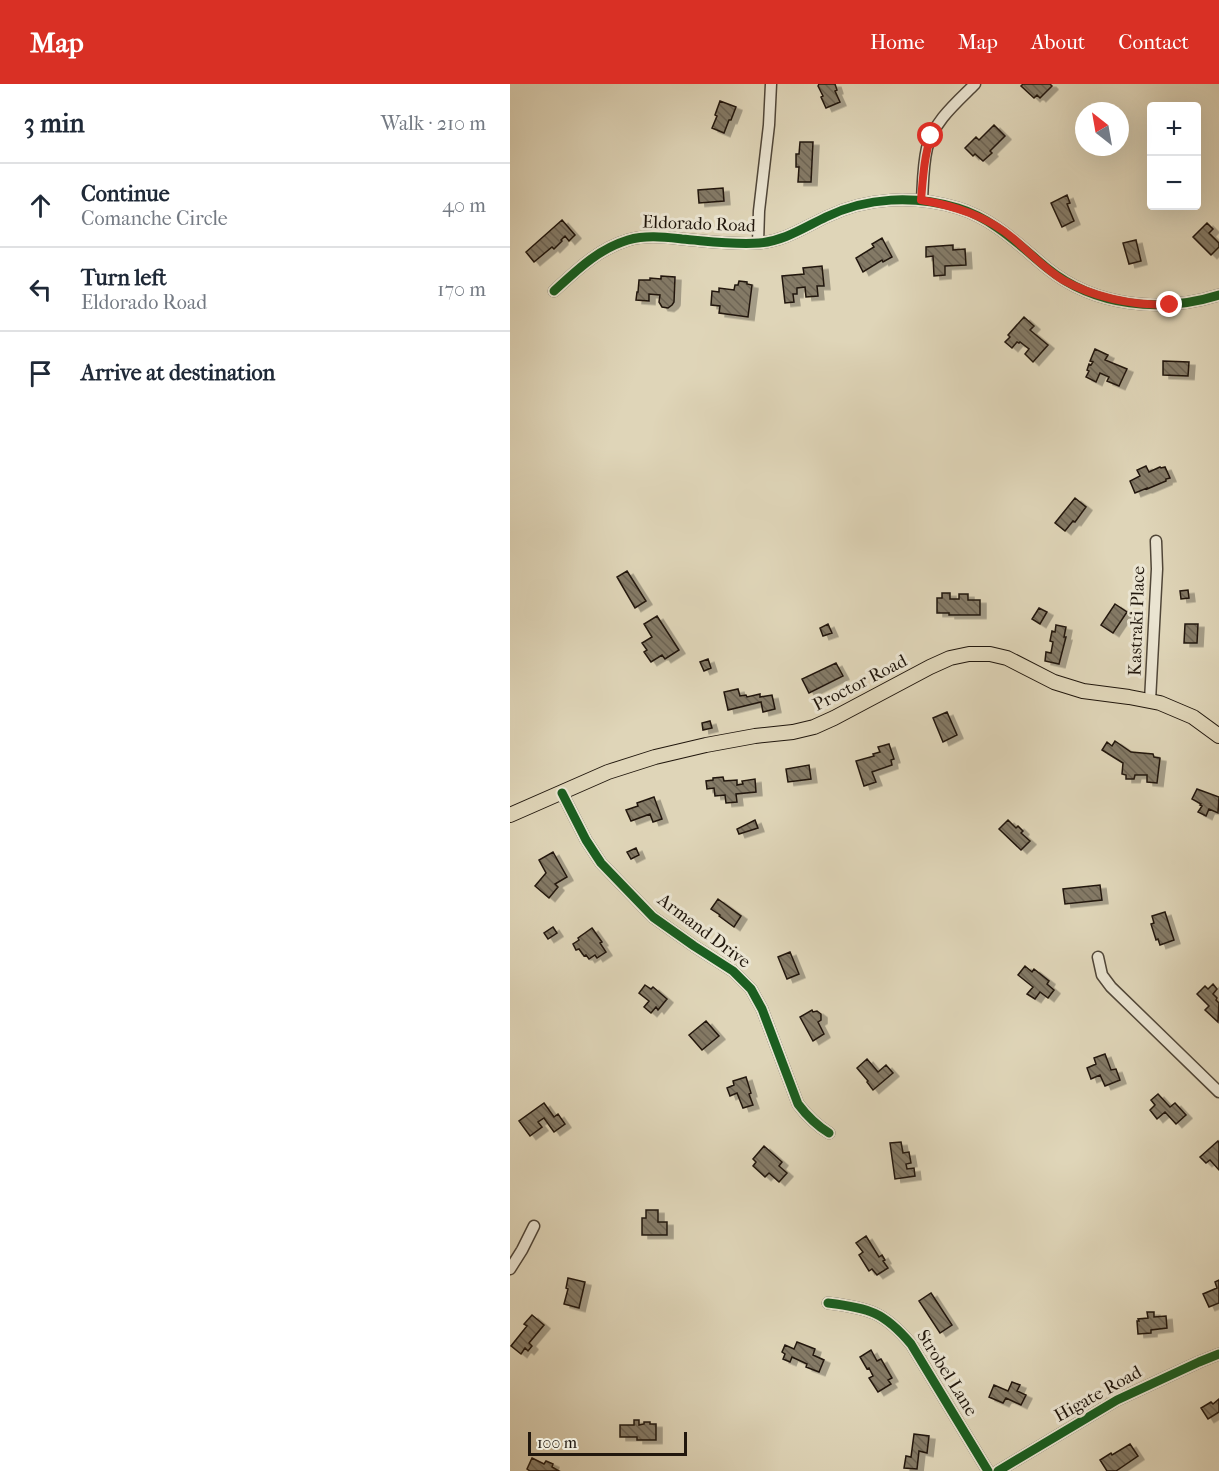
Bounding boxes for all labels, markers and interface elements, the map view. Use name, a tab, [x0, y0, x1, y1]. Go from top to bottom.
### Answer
text: Map	[30, 26, 84, 59]
text: Home	[870, 30, 925, 54]
text: Map	[958, 30, 998, 54]
text: About	[1031, 30, 1085, 54]
text: Contact	[1118, 30, 1189, 54]
north arrow	[1075, 102, 1129, 156]
map controls	[1147, 102, 1201, 210]
button: +	[1147, 102, 1201, 156]
text: 3 min	[24, 108, 85, 139]
text: Walk · 210 m	[381, 112, 486, 135]
route start	[917, 122, 943, 148]
button: −	[1147, 156, 1201, 210]
text: Continue	[81, 181, 170, 207]
icon: ahead	[24, 189, 57, 222]
text: 40 m	[442, 194, 486, 217]
text: Comanche Circle	[81, 207, 228, 230]
street label: Eldorado Road	[642, 212, 756, 236]
text: Turn left	[81, 265, 167, 291]
icon: left	[24, 273, 57, 306]
text: 170 m	[437, 278, 486, 301]
text: Eldorado Road	[81, 291, 207, 314]
route end	[1156, 291, 1182, 317]
icon: arrive	[24, 357, 57, 390]
text: Arrive at destination	[81, 360, 275, 386]
street label: Kastraki Place	[1125, 566, 1149, 676]
street label: Proctor Road	[810, 650, 911, 716]
street label: Armand Drive	[653, 889, 755, 973]
street label: Strobel Lane	[912, 1326, 982, 1420]
street label: Higate Road	[1051, 1361, 1146, 1427]
scale bar	[528, 1429, 687, 1456]
text: 100 m	[537, 1433, 577, 1452]

